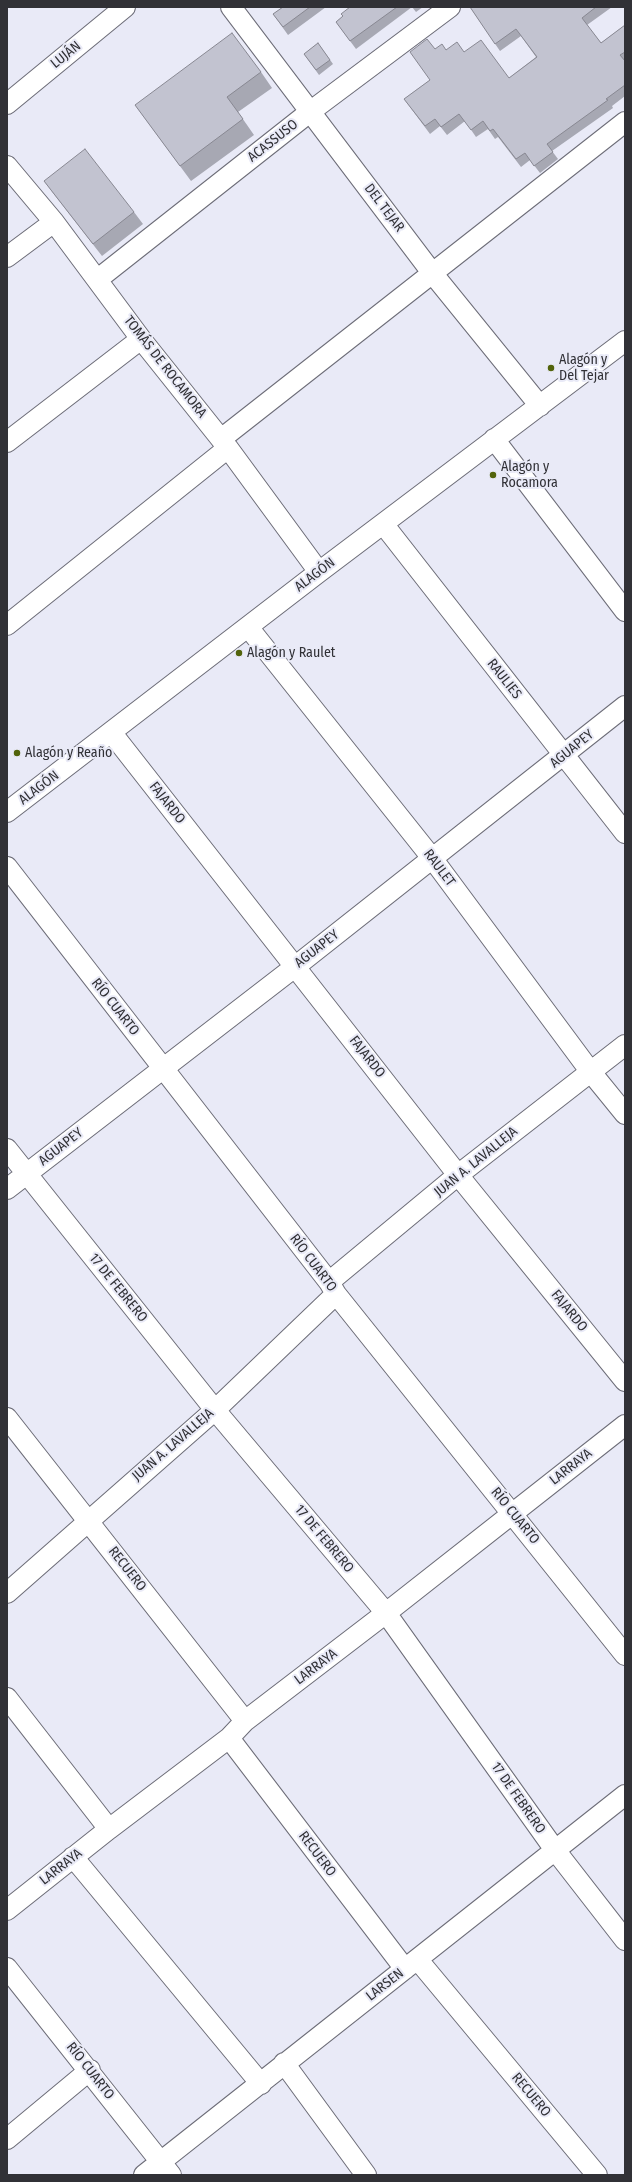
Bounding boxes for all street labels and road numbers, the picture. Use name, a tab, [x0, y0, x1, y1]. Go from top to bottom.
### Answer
street label: LUJÁN	[48, 38, 84, 72]
street label: ACASSUSO	[244, 116, 302, 166]
street label: DEL TEJAR	[360, 181, 408, 235]
street label: TOMÁS DE ROCAMORA	[120, 313, 210, 421]
street label: ALAGÓN	[292, 554, 338, 596]
street label: RAULIES	[483, 656, 525, 702]
street label: AGUAPEY	[547, 726, 597, 772]
street label: ALAGÓN	[16, 767, 62, 809]
street label: FAJARDO	[145, 779, 189, 827]
street label: RAULET	[420, 846, 458, 890]
street label: AGUAPEY	[292, 927, 342, 971]
street label: RÍO CUARTO	[87, 975, 143, 1039]
street label: FAJARDO	[345, 1033, 389, 1081]
street label: JUAN A. LAVALLEJA	[431, 1123, 521, 1201]
street label: AGUAPEY	[36, 1125, 86, 1169]
street label: RÍO CUARTO	[286, 1231, 340, 1295]
street label: 17 DE FEBRERO	[85, 1250, 151, 1326]
street label: FAJARDO	[547, 1287, 591, 1335]
street label: JUAN A. LAVALLEJA	[129, 1405, 217, 1485]
street label: LARRAYA	[546, 1445, 596, 1489]
street label: RÍO CUARTO	[487, 1484, 543, 1548]
street label: 17 DE FEBRERO	[291, 1502, 357, 1576]
street label: RECUERO	[104, 1543, 150, 1595]
street label: LARRAYA	[291, 1646, 341, 1688]
street label: 17 DE FEBRERO	[487, 1759, 549, 1837]
street label: RECUERO	[295, 1828, 339, 1880]
street label: LARRAYA	[36, 1845, 86, 1889]
street label: LARSEN	[363, 1965, 407, 2005]
street label: RÍO CUARTO	[62, 2039, 118, 2103]
street label: RECUERO	[508, 2070, 554, 2120]

